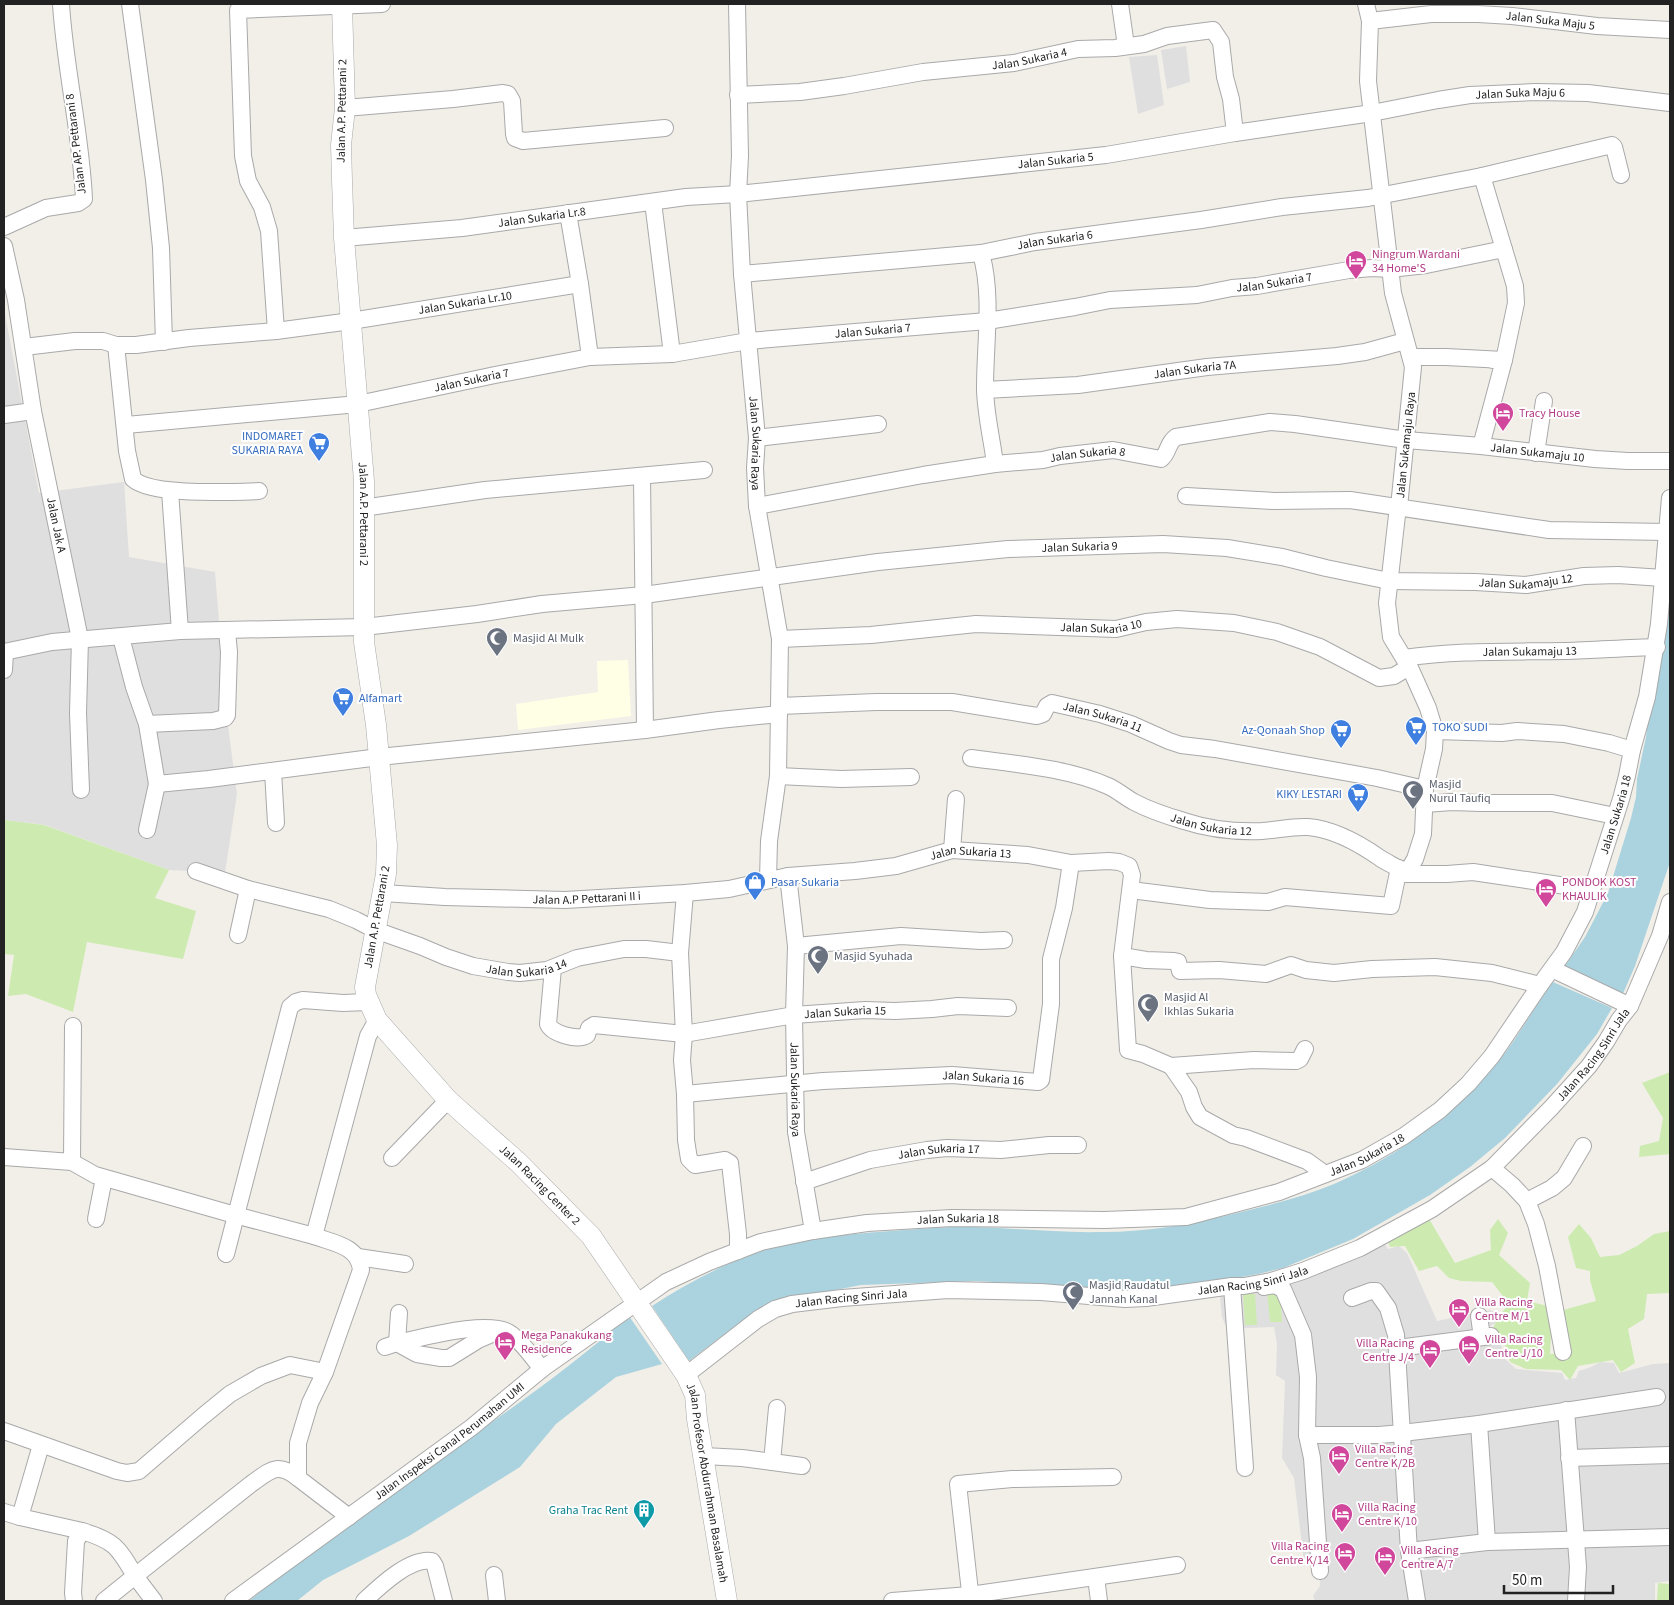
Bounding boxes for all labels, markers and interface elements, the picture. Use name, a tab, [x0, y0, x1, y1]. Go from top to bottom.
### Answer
street label: Jalan Suka Maju 5	[1505, 7, 1596, 34]
street label: Jalan Sukaria 4	[991, 43, 1069, 74]
street label: Jalan A.P. Pettarani 2	[333, 59, 351, 163]
street label: Jalan Suka Maju 6	[1475, 83, 1565, 103]
street label: Jalan AP. Pettarani 8	[61, 93, 91, 195]
street label: Jalan Sukaria 5	[1017, 148, 1094, 173]
street label: Jalan Sukaria Lr.8	[497, 202, 587, 231]
street label: Jalan Sukaria 6	[1015, 226, 1094, 254]
place label: Ningrum Wardani 34 Home'S	[1372, 246, 1460, 277]
hotel icon: Ningrum Wardani 34 Home'S	[1344, 249, 1368, 280]
street label: Jalan Sukaria 7	[1236, 268, 1313, 296]
street label: Jalan Sukaria Lr.10	[417, 287, 513, 318]
street label: Jalan Sukaria 7	[834, 319, 912, 342]
street label: Jalan Sukaria 7A	[1153, 356, 1237, 383]
street label: Jalan Sukaria 7	[432, 364, 511, 396]
street label: Jalan Sukamaju Raya	[1392, 391, 1420, 499]
street label: Jalan Sukaria Raya	[745, 395, 766, 491]
hotel icon: Tracy House	[1491, 401, 1515, 432]
place label: Tracy House	[1519, 405, 1580, 422]
place label: INDOMARET SUKARIA RAYA	[231, 428, 304, 459]
supermarket icon: INDOMARET SUKARIA RAYA	[307, 431, 331, 462]
street label: Jalan Sukamaju 10	[1489, 439, 1585, 466]
street label: Jalan Sukaria 8	[1048, 441, 1127, 467]
street label: Jalan A.P. Pettarani 2	[354, 461, 373, 566]
street label: Jalan Jak A	[42, 496, 71, 555]
street label: Jalan Sukaria 9	[1041, 537, 1118, 556]
street label: Jalan Sukamaju 12	[1478, 569, 1574, 594]
street label: Jalan Sukaria 10	[1060, 615, 1144, 638]
mosque icon: Masjid Al Mulk	[485, 626, 509, 657]
place label: Masjid Al Mulk	[513, 630, 584, 647]
street label: Jalan Sukamaju 13	[1482, 642, 1577, 660]
supermarket icon: Alfamart	[331, 686, 355, 717]
place label: Alfamart	[359, 690, 402, 707]
street label: Jalan Sukaria 11	[1061, 697, 1145, 737]
supermarket icon: TOKO SUDI	[1404, 715, 1428, 746]
supermarket icon: Az-Qonaah Shop	[1329, 718, 1353, 749]
place label: TOKO SUDI	[1432, 719, 1488, 736]
place label: Az-Qonaah Shop	[1242, 722, 1325, 739]
street label: Jalan Sukaria 18	[1595, 773, 1635, 857]
place label: Masjid Nurul Taufiq	[1429, 776, 1491, 807]
mosque icon: Masjid Nurul Taufiq	[1401, 779, 1425, 810]
supermarket icon: KIKY LESTARI	[1346, 782, 1370, 813]
place label: KIKY LESTARI	[1276, 786, 1342, 803]
street label: Jalan Sukaria 12	[1169, 809, 1252, 840]
street label: Jalan Sukaria 13	[928, 841, 1012, 864]
street label: Jalan A.P. Pettarani 2	[360, 864, 394, 970]
shop icon: Pasar Sukaria	[743, 870, 767, 901]
place label: Pasar Sukaria	[771, 874, 839, 891]
place label: PONDOK KOST KHAULIK	[1562, 874, 1637, 905]
hotel icon: PONDOK KOST KHAULIK	[1534, 877, 1558, 908]
street label: Jalan A.P Pettarani II i	[532, 887, 641, 909]
mosque icon: Masjid Syuhada	[806, 944, 830, 975]
place label: Masjid Syuhada	[834, 948, 913, 965]
street label: Jalan Sukaria 14	[485, 954, 570, 982]
place label: Masjid Al Ikhlas Sukaria	[1164, 989, 1234, 1020]
mosque icon: Masjid Al Ikhlas Sukaria	[1136, 992, 1160, 1023]
street label: Jalan Sukaria 15	[803, 1001, 886, 1023]
street label: Jalan Racing Sinri Jala	[1553, 1004, 1634, 1105]
street label: Jalan Sukaria Raya	[786, 1042, 805, 1138]
street label: Jalan Sukaria 16	[942, 1066, 1025, 1089]
street label: Jalan Sukaria 18	[1327, 1129, 1408, 1180]
street label: Jalan Sukaria 17	[896, 1139, 980, 1163]
street label: Jalan Racing Center 2	[496, 1141, 584, 1229]
street label: Jalan Sukaria 18	[916, 1209, 999, 1229]
street label: Jalan Racing Sinri Jala	[1196, 1261, 1311, 1299]
place label: Masjid Raudatul Jannah Kanal	[1089, 1277, 1169, 1308]
mosque icon: Masjid Raudatul Jannah Kanal	[1061, 1280, 1085, 1311]
street label: Jalan Racing Sinri Jala	[794, 1285, 908, 1312]
place label: Villa Racing Centre M/1	[1475, 1294, 1533, 1325]
hotel icon: Villa Racing Centre M/1	[1447, 1297, 1471, 1328]
place label: Mega Panakukang Residence	[521, 1327, 612, 1358]
hotel icon: Mega Panakukang Residence	[493, 1330, 517, 1361]
place label: Villa Racing Centre J/10	[1485, 1331, 1543, 1362]
hotel icon: Villa Racing Centre J/10	[1457, 1334, 1481, 1365]
place label: Villa Racing Centre J/4	[1356, 1335, 1414, 1366]
hotel icon: Villa Racing Centre J/4	[1418, 1338, 1442, 1369]
street label: Jalan Inspeksi Canal Perumahan UMI	[371, 1378, 528, 1504]
street label: Jalan Profesor Abdurrahman Basalamah	[682, 1380, 732, 1584]
place label: Villa Racing Centre K/2B	[1355, 1441, 1415, 1472]
hotel icon: Villa Racing Centre K/2B	[1327, 1444, 1351, 1475]
building icon: Graha Trac Rent	[632, 1498, 656, 1529]
place label: Villa Racing Centre K/10	[1358, 1499, 1417, 1530]
place label: Graha Trac Rent	[549, 1502, 628, 1519]
hotel icon: Villa Racing Centre K/10	[1330, 1502, 1354, 1533]
place label: Villa Racing Centre K/14	[1270, 1538, 1329, 1569]
hotel icon: Villa Racing Centre K/14	[1333, 1541, 1357, 1572]
place label: Villa Racing Centre A/7	[1401, 1542, 1459, 1573]
hotel icon: Villa Racing Centre A/7	[1373, 1545, 1397, 1576]
scale bar	[1504, 1562, 1613, 1594]
text: 50 m	[1512, 1570, 1542, 1591]

